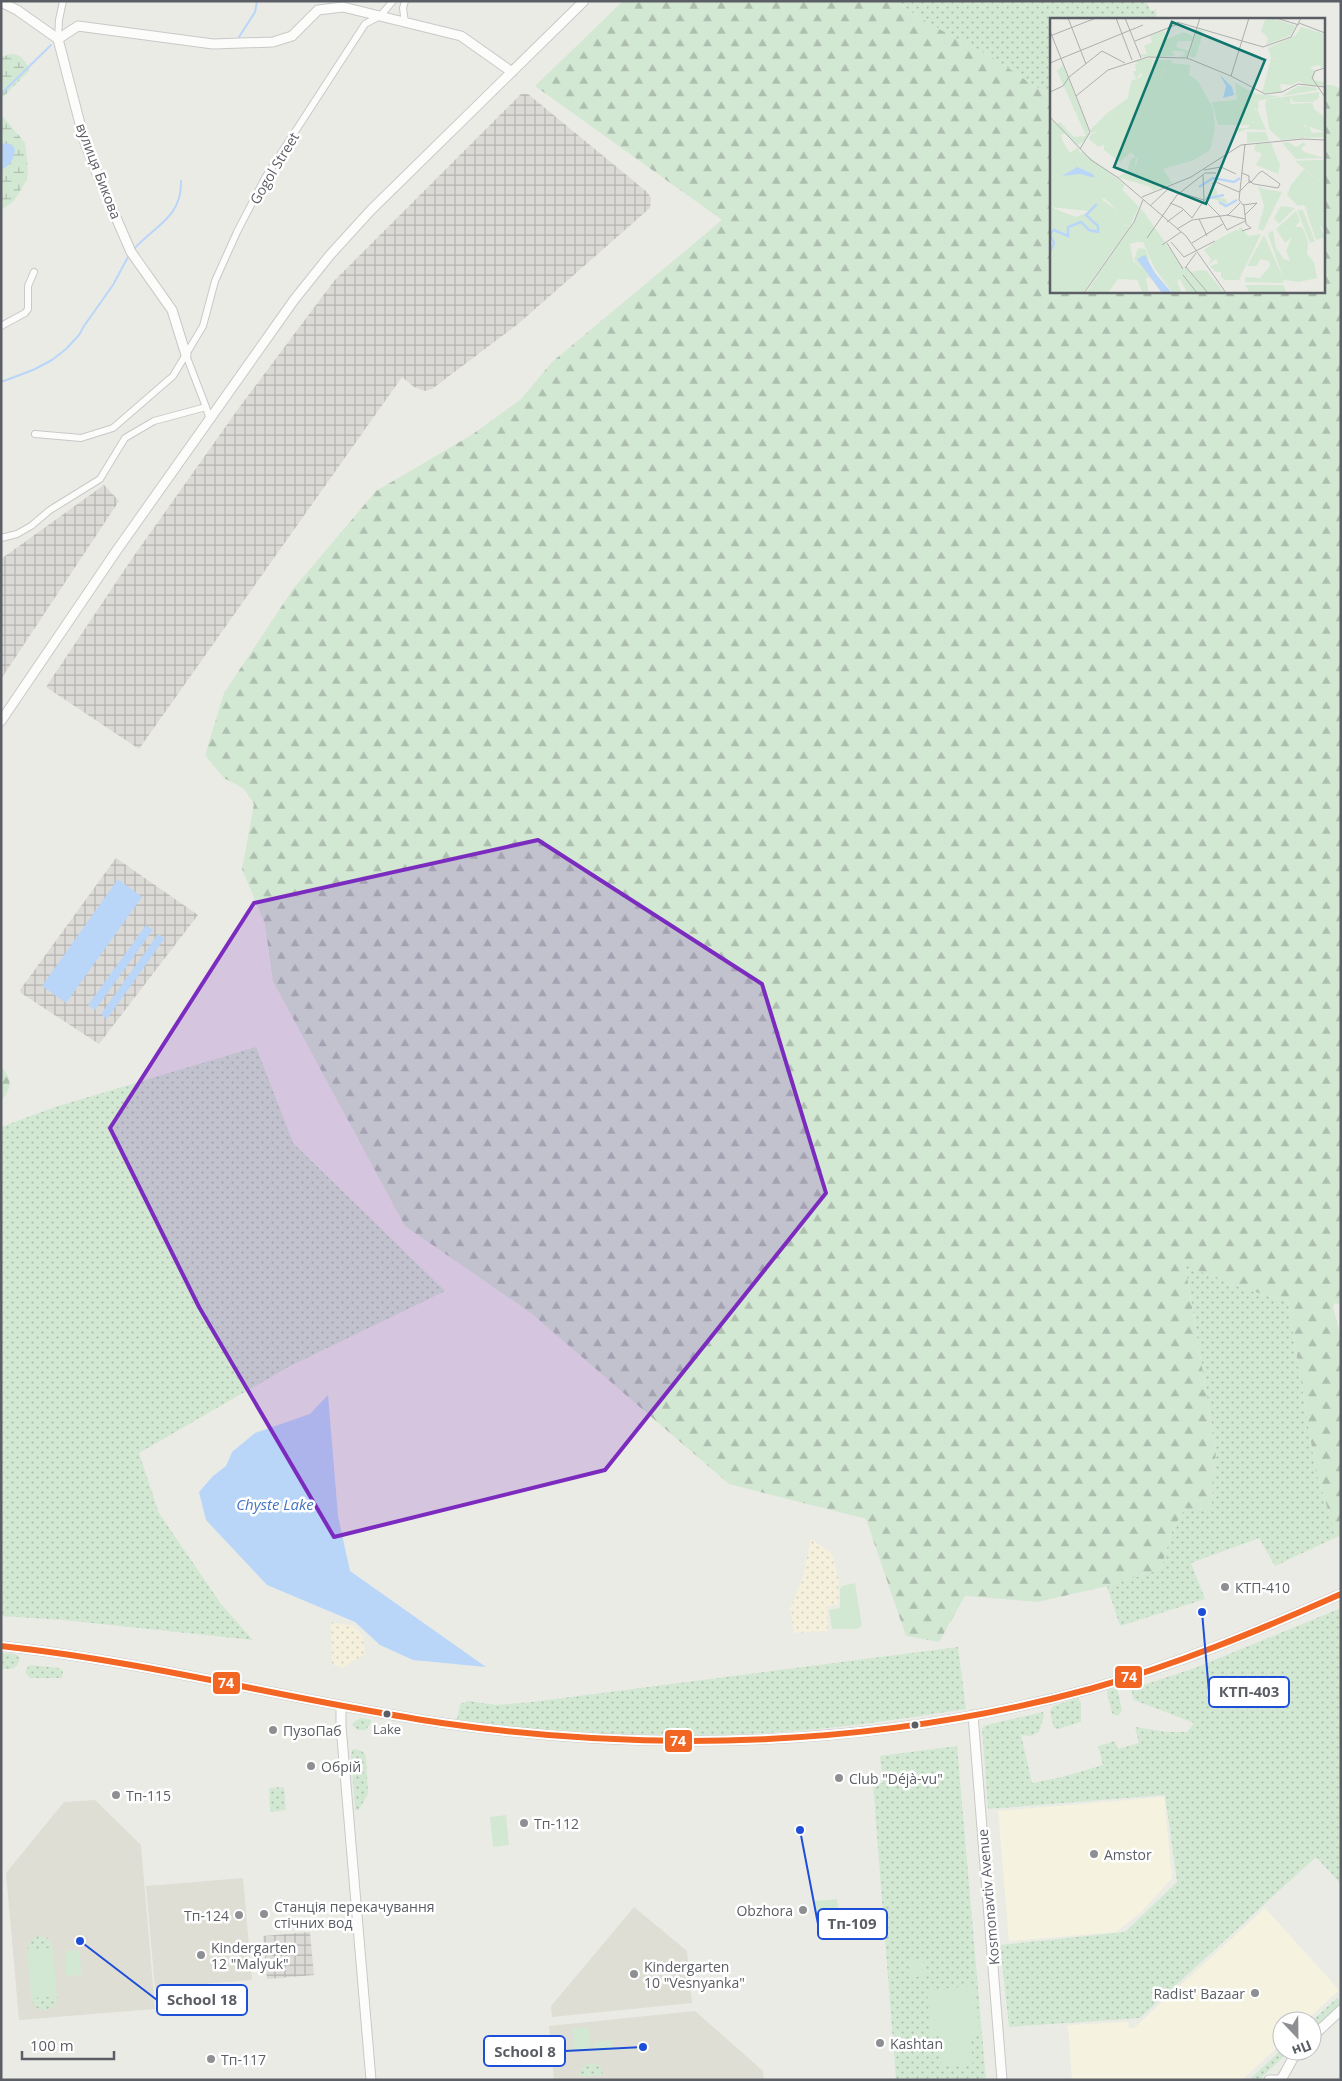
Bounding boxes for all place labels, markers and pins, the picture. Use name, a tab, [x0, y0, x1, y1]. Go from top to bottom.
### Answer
place label: КТП-410	[1235, 1578, 1290, 1597]
marker: КТП-410	[1219, 1581, 1231, 1593]
callout: КТП-403	[1209, 1677, 1289, 1707]
marker: Lake	[382, 1709, 392, 1719]
place label: Lake	[373, 1720, 401, 1738]
unlabelled marker	[910, 1720, 920, 1730]
place label: ПузоПаб	[283, 1721, 342, 1740]
marker: ПузоПаб	[267, 1724, 279, 1736]
place label: Обрiй	[321, 1757, 361, 1776]
marker: Обрiй	[305, 1760, 317, 1772]
place label: Club "Déjà-vu"	[849, 1769, 943, 1788]
marker: Club "Déjà-vu"	[833, 1772, 845, 1784]
place label: Тп-115	[126, 1786, 171, 1805]
marker: Тп-115	[110, 1789, 122, 1801]
place label: Тп-112	[534, 1814, 579, 1833]
marker: Тп-112	[518, 1817, 530, 1829]
place label: Amstor	[1104, 1845, 1152, 1864]
marker: Amstor	[1088, 1848, 1100, 1860]
place label: Станція перекачування стічних вод	[274, 1897, 435, 1932]
place label: Obzhora	[736, 1901, 793, 1920]
marker: Obzhora	[797, 1904, 809, 1916]
place label: Тп-124	[184, 1906, 229, 1925]
marker: Станція перекачування стічних вод	[258, 1908, 270, 1920]
marker: Тп-124	[233, 1909, 245, 1921]
callout: Тп-109	[818, 1909, 887, 1939]
place label: Kindergarten 12 "Malyuk"	[211, 1938, 296, 1973]
marker: Kindergarten 12 "Malyuk"	[195, 1949, 207, 1961]
place label: Kindergarten 10 "Vesnyanka"	[644, 1957, 745, 1992]
marker: Kindergarten 10 "Vesnyanka"	[628, 1968, 640, 1980]
place label: Radist' Bazaar	[1153, 1984, 1245, 2003]
callout: School 18	[157, 1985, 247, 2015]
marker: Radist' Bazaar	[1249, 1987, 1261, 1999]
place label: Kashtan	[890, 2034, 943, 2053]
callout: School 8	[484, 2036, 565, 2066]
marker: Kashtan	[874, 2037, 886, 2049]
place label: Тп-117	[221, 2050, 266, 2069]
marker: Тп-117	[205, 2053, 217, 2065]

